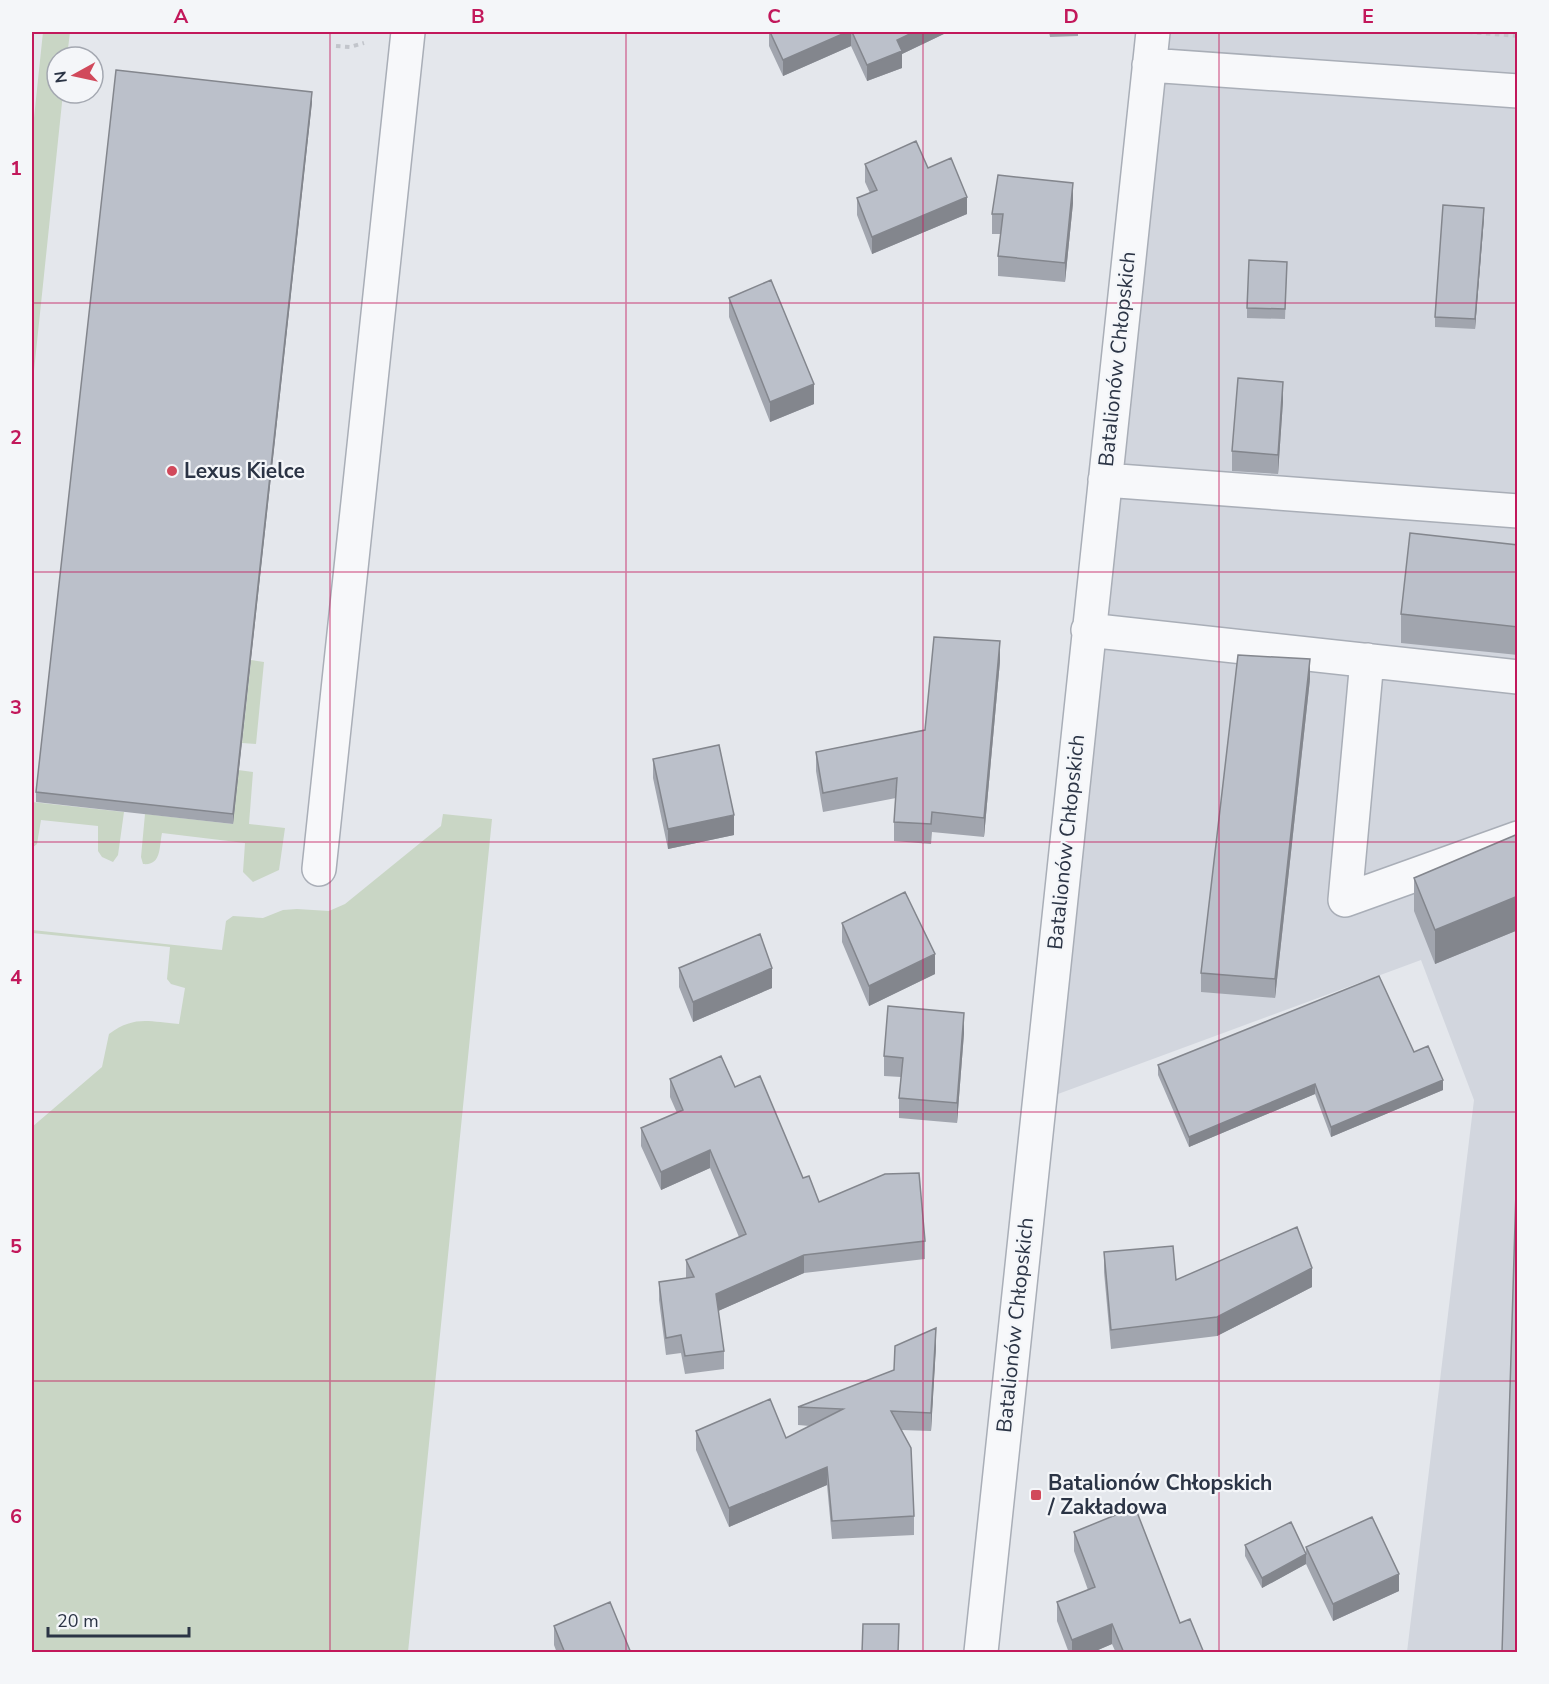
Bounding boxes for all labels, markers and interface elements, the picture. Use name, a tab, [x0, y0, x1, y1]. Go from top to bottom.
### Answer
text: A	[174, 3, 189, 30]
text: B	[471, 3, 485, 30]
text: C	[767, 3, 781, 30]
text: D	[1063, 3, 1079, 30]
text: E	[1362, 3, 1374, 30]
north arrow	[45, 45, 105, 105]
text: N	[49, 69, 73, 84]
text: 1	[10, 155, 22, 182]
street label: Batalionów Chłopskich	[1092, 250, 1142, 468]
text: 2	[10, 424, 22, 451]
place label: Lexus Kielce	[184, 457, 305, 485]
marker: Lexus Kielce	[165, 464, 179, 478]
text: 3	[10, 694, 22, 721]
street label: Batalionów Chłopskich	[1041, 733, 1091, 951]
text: 4	[10, 964, 22, 991]
street label: Batalionów Chłopskich	[990, 1216, 1040, 1434]
text: 5	[10, 1233, 22, 1260]
place label: Batalionów Chłopskich / Zakładowa	[1047, 1469, 1272, 1521]
marker: Batalionów Chłopskich / Zakładowa	[1029, 1488, 1043, 1502]
text: 6	[10, 1503, 22, 1530]
scale bar	[48, 1600, 189, 1638]
text: 20 m	[57, 1609, 99, 1633]

